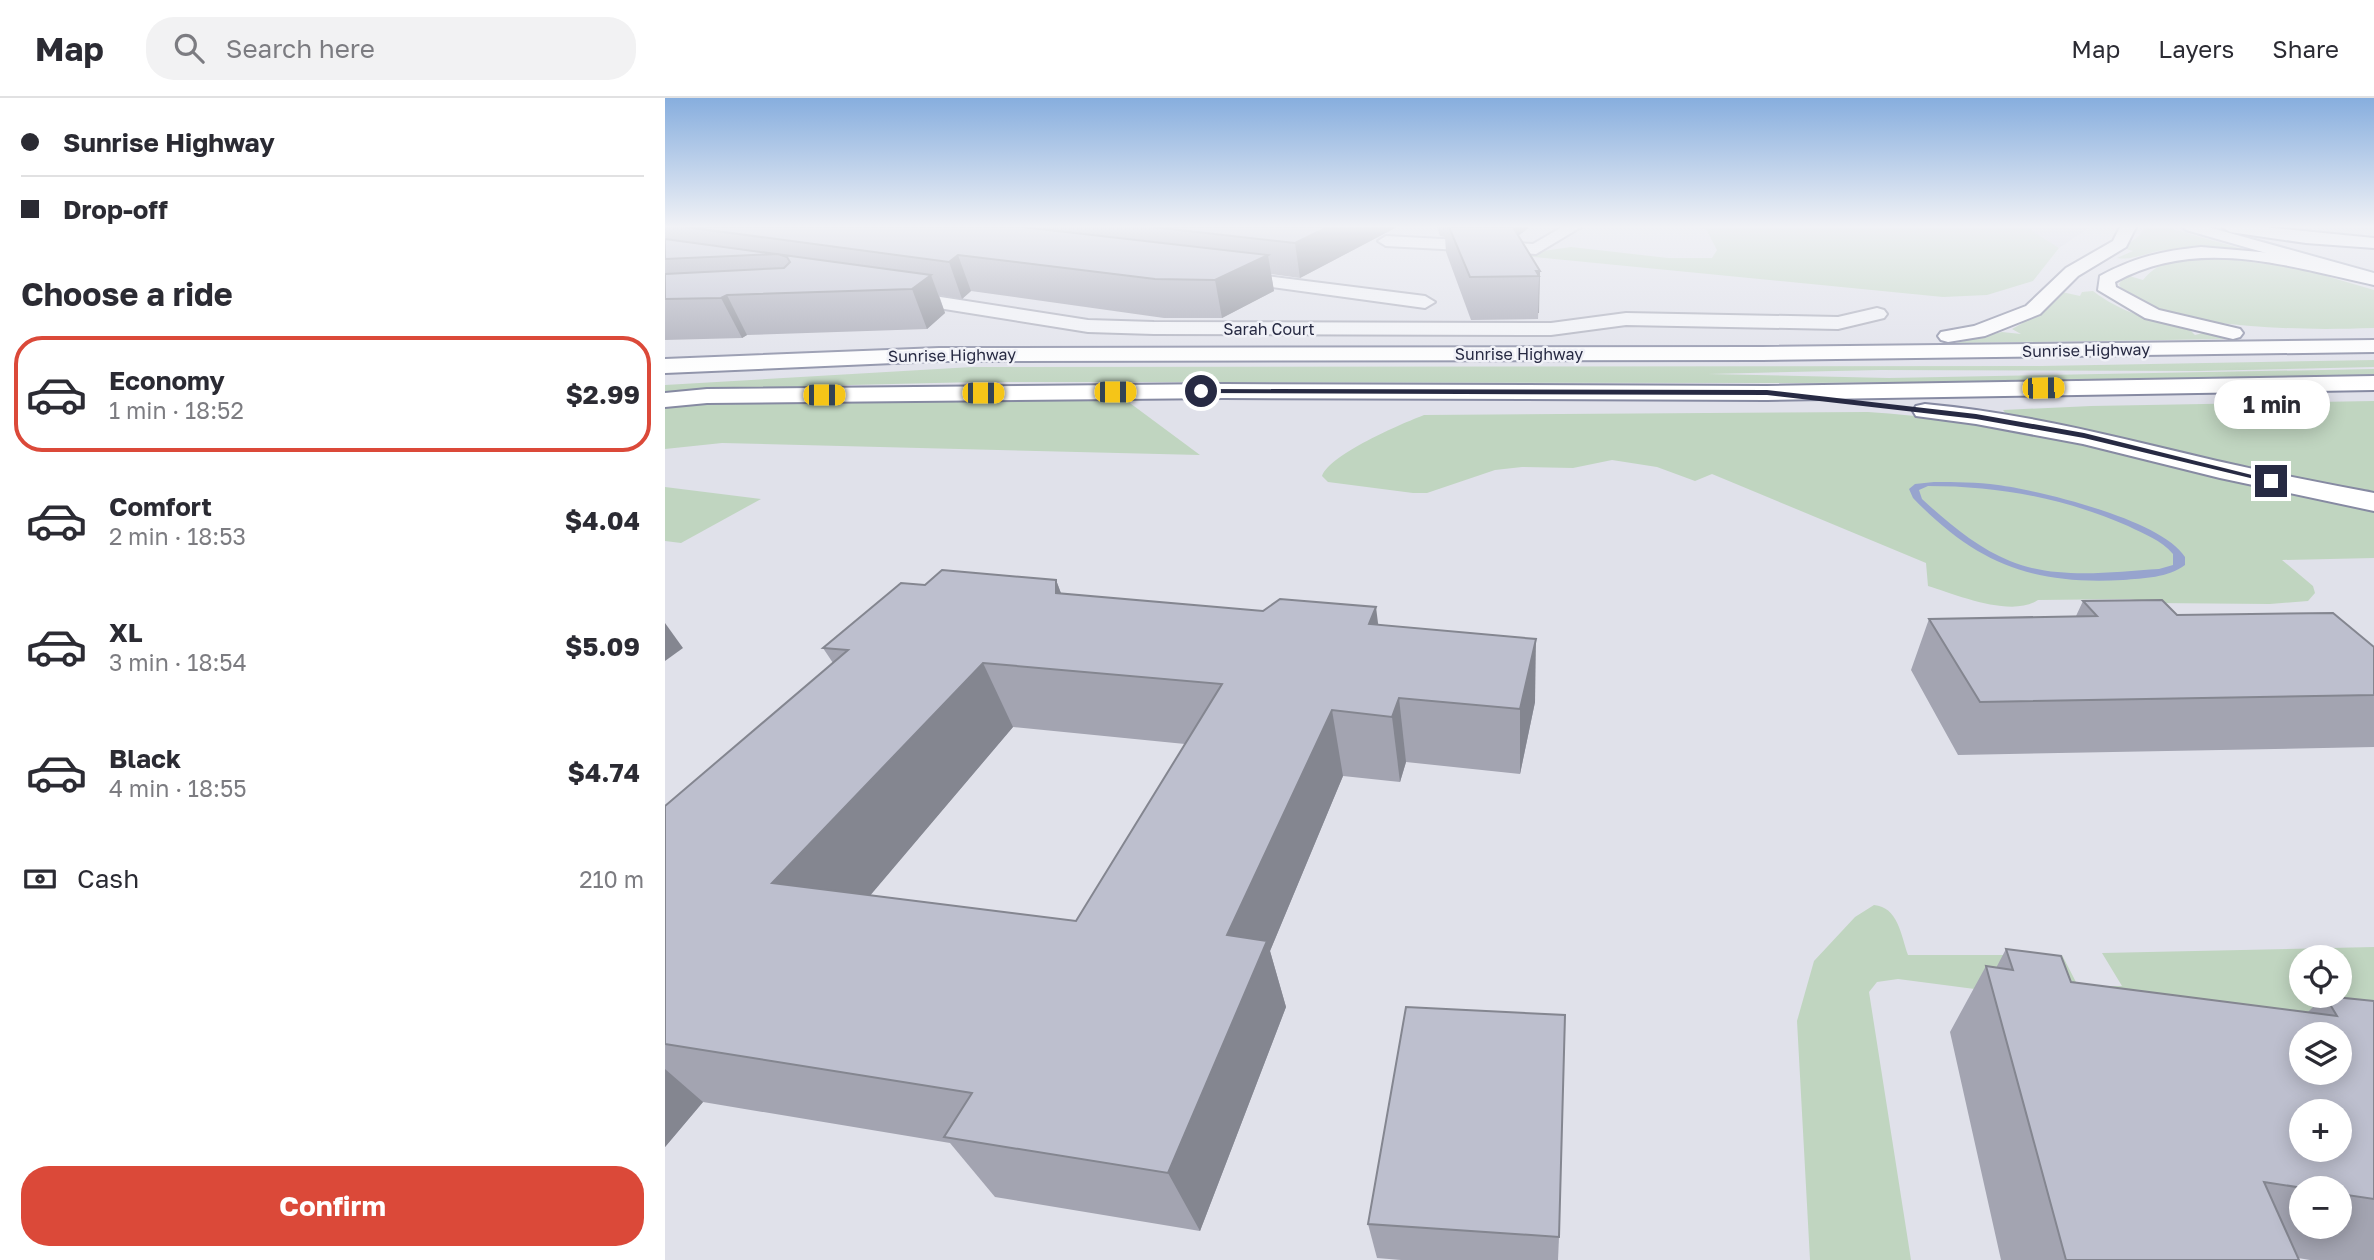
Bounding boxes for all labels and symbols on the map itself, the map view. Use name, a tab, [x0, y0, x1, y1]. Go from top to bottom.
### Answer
street label: Sarah Court	[1223, 319, 1315, 339]
street label: Sunrise Highway	[2022, 339, 2150, 361]
street label: Sunrise Highway	[888, 344, 1016, 366]
street label: Sunrise Highway	[1455, 344, 1583, 364]
route start	[1185, 375, 1217, 407]
car	[2022, 377, 2065, 399]
callout: 1 min	[2213, 380, 2329, 428]
car	[1095, 382, 1137, 403]
car	[963, 383, 1005, 404]
car	[804, 385, 846, 406]
route end	[2255, 465, 2287, 497]

